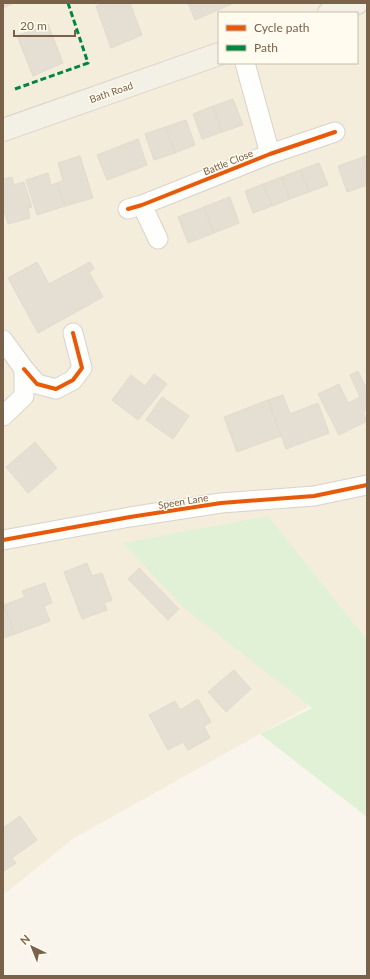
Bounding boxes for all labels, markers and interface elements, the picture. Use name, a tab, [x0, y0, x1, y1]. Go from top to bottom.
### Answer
scale bar	[14, 12, 75, 38]
legend	[218, 12, 358, 64]
text: 20 m	[20, 18, 47, 33]
text: Cycle path	[254, 20, 309, 35]
text: Path	[254, 40, 278, 55]
street label: Bath Road	[88, 79, 134, 105]
street label: Battle Close	[201, 147, 255, 177]
street label: Speen Lane	[157, 491, 209, 511]
north arrow	[12, 927, 52, 967]
text: N	[17, 932, 32, 947]

